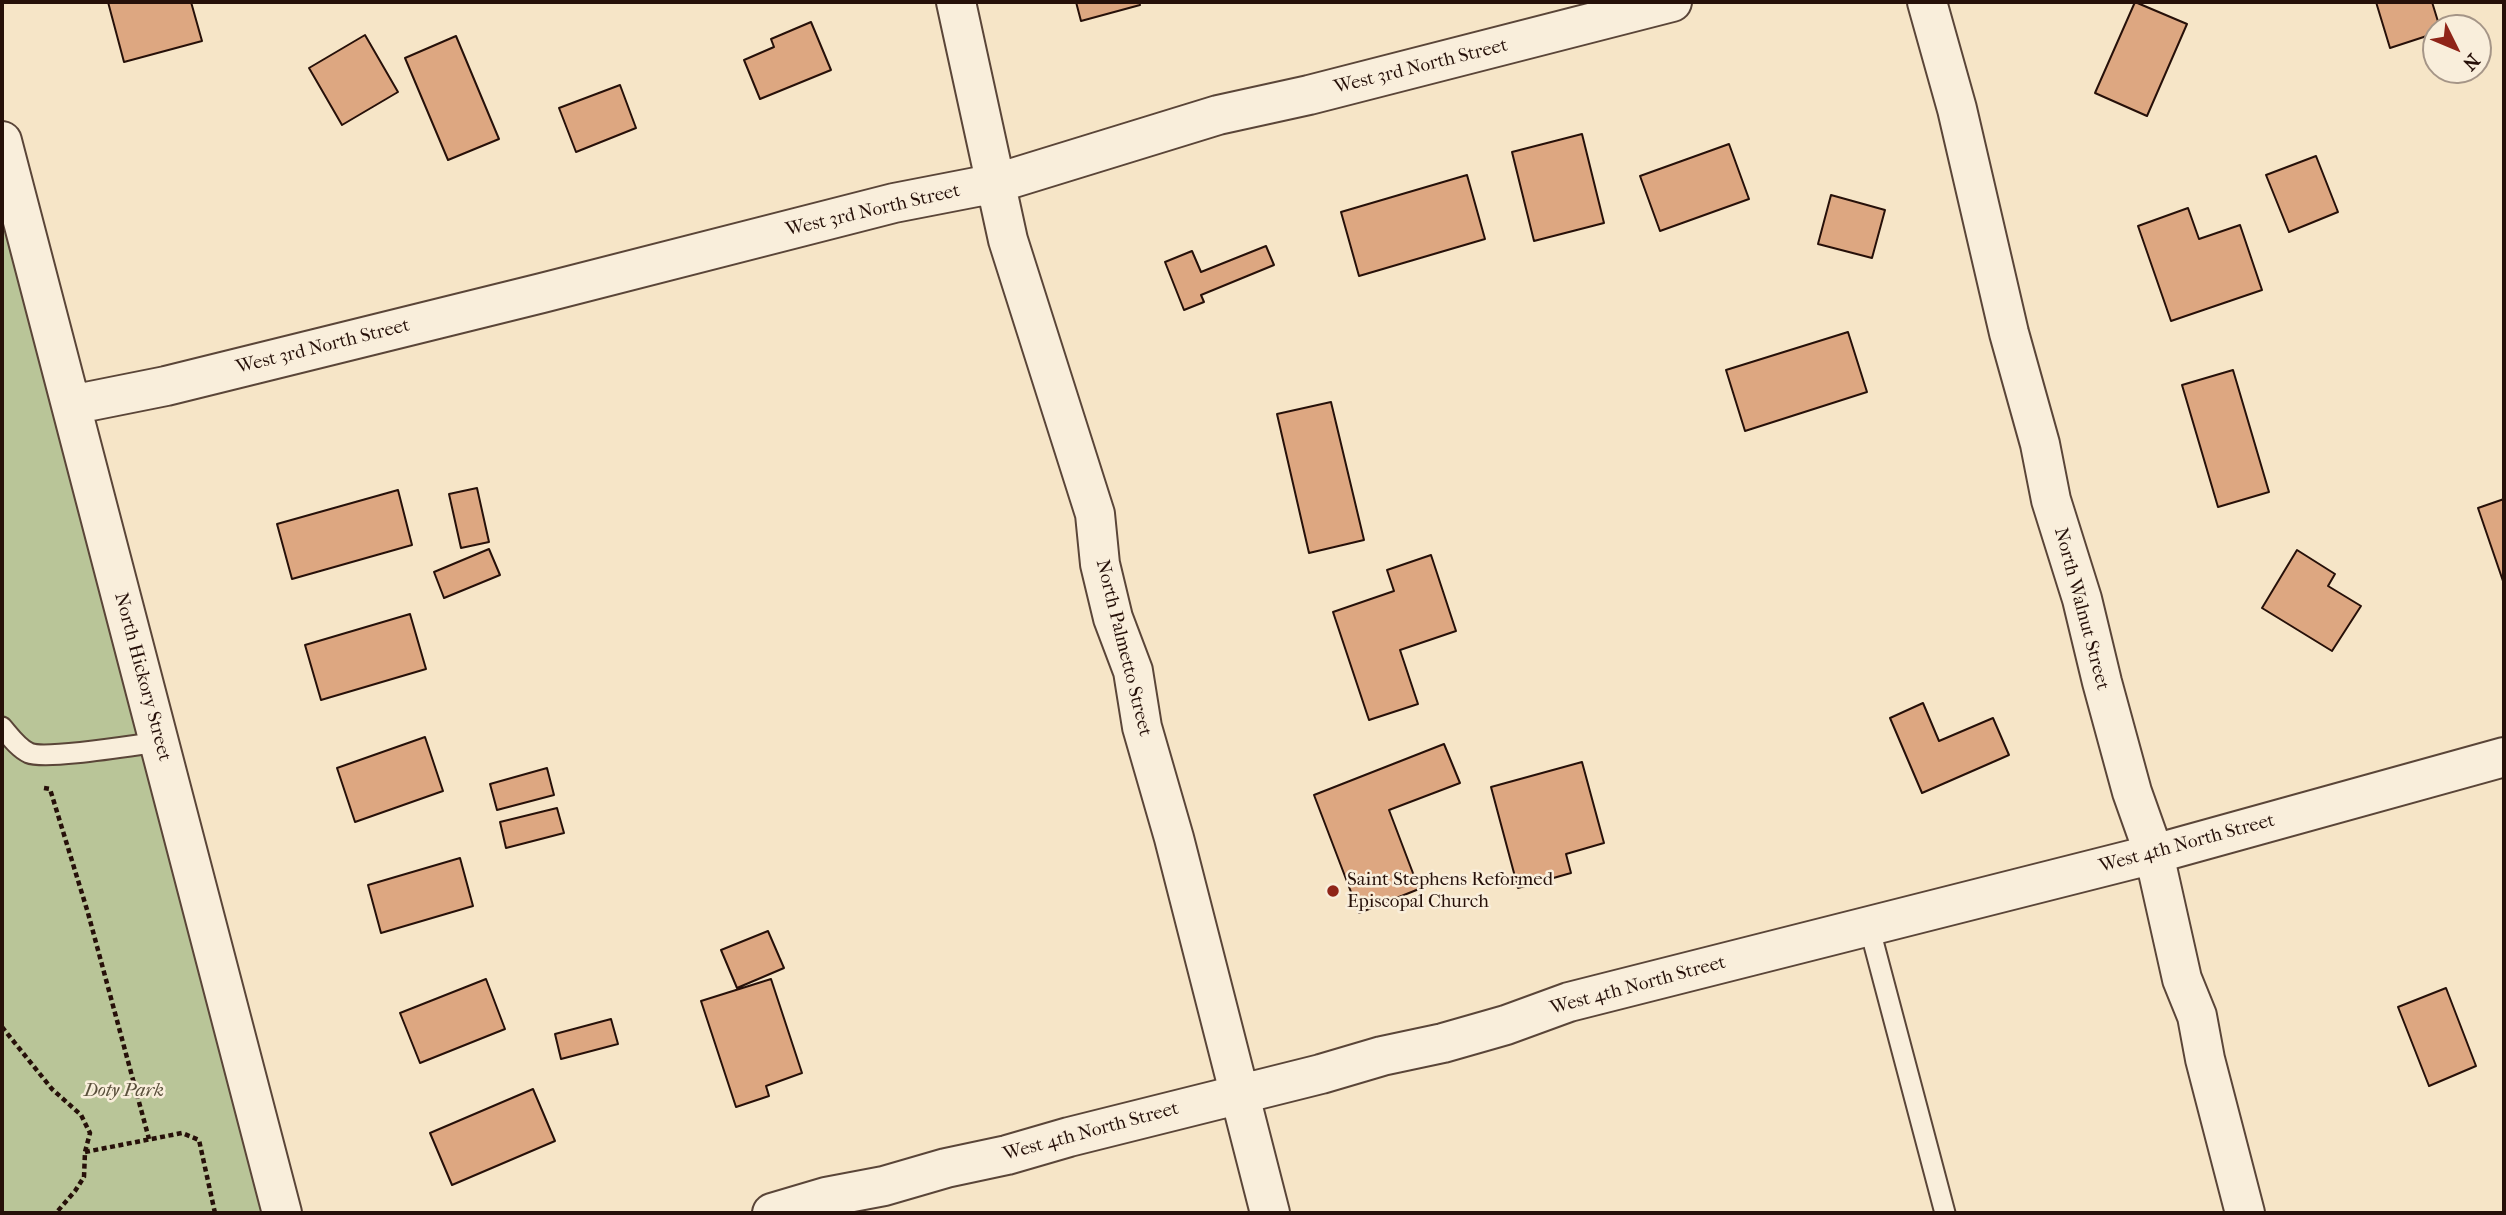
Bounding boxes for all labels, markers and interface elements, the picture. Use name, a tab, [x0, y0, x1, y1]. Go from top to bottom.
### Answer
north arrow	[2422, 14, 2492, 84]
street label: West 3rd North Street	[1332, 34, 1510, 100]
text: N	[2458, 49, 2484, 75]
street label: West 3rd North Street	[784, 180, 962, 242]
street label: West 3rd North Street	[234, 314, 412, 380]
street label: North Walnut Street	[2048, 525, 2114, 693]
street label: North Palmetto Street	[1090, 557, 1156, 739]
street label: North Hickory Street	[109, 590, 175, 764]
street label: West 4th North Street	[2097, 810, 2277, 878]
place label: Saint Stephens Reformed Episcopal Church	[1347, 869, 1553, 913]
marker: Saint Stephens Reformed Episcopal Church	[1325, 883, 1341, 899]
street label: West 4th North Street	[1548, 952, 1728, 1020]
park label: Doty Park	[84, 1080, 164, 1102]
street label: West 4th North Street	[1001, 1098, 1181, 1166]

